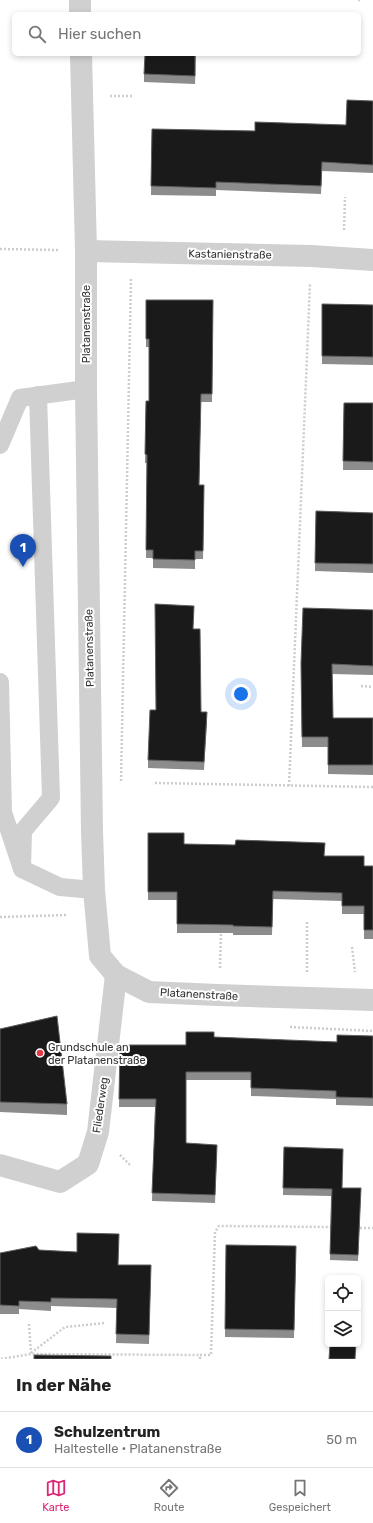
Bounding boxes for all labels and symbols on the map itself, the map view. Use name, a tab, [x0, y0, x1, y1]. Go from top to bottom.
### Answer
street label: Kastanienstraße	[188, 247, 272, 262]
street label: Platanenstraße	[80, 285, 93, 363]
pin: 1	[10, 534, 36, 567]
street label: Platanenstraße	[82, 609, 97, 687]
your location	[231, 684, 251, 704]
street label: Platanenstraße	[160, 986, 238, 1003]
place label: Grundschule an der Platanenstraße	[48, 1041, 146, 1067]
marker: Grundschule an der Platanenstraße	[35, 1048, 45, 1058]
street label: Fliederweg	[90, 1076, 111, 1134]

